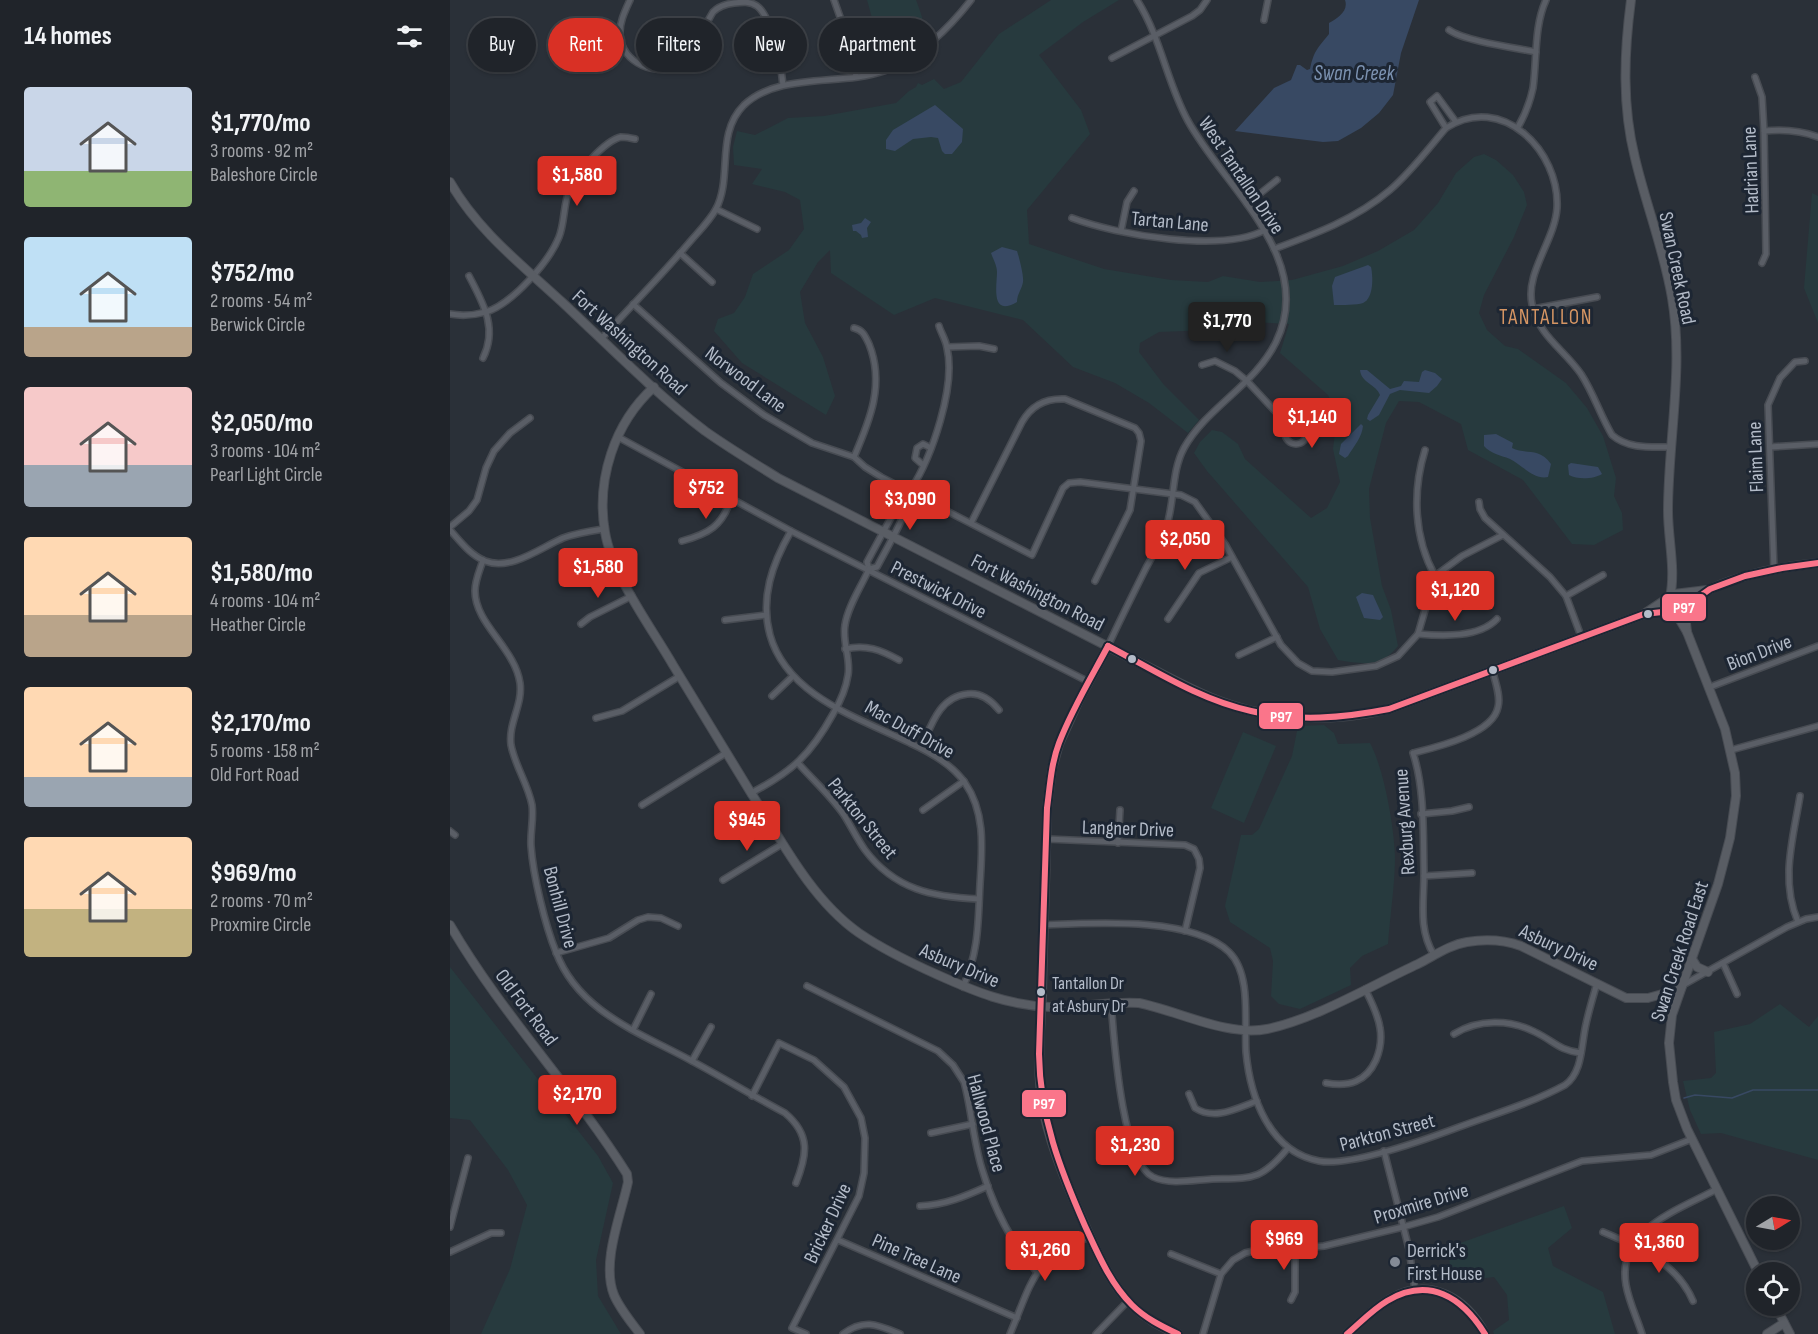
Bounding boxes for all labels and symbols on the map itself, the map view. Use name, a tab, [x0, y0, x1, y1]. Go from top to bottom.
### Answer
water label: Swan Creek	[1314, 61, 1396, 86]
street label: West Tantallon Drive	[1193, 112, 1289, 239]
street label: Hadrian Lane	[1737, 126, 1765, 214]
pin: $1,580	[528, 156, 626, 207]
street label: Tartan Lane	[1130, 207, 1210, 237]
street label: Swan Creek Road	[1653, 210, 1701, 327]
street label: Fort Washington Road	[567, 285, 692, 401]
pin: $1,770	[1178, 302, 1276, 353]
district label: TANTALLON	[1499, 305, 1593, 330]
street label: Norwood Lane	[700, 341, 791, 418]
pin: $1,140	[1263, 398, 1361, 449]
street label: Flaim Lane	[1743, 421, 1769, 493]
pin: $752	[670, 469, 742, 520]
pin: $3,090	[861, 480, 959, 531]
pin: $2,050	[1136, 520, 1234, 571]
pin: $1,580	[549, 548, 647, 599]
street label: Fort Washington Road	[967, 549, 1108, 637]
street label: Prestwick Drive	[887, 556, 990, 624]
pin: $1,120	[1406, 571, 1504, 622]
line badge: P97	[1661, 593, 1707, 622]
text: P97	[1673, 599, 1695, 618]
unlabelled marker	[1642, 608, 1654, 620]
street label: Bion Drive	[1724, 630, 1795, 676]
unlabelled marker	[1126, 653, 1138, 665]
unlabelled marker	[1487, 664, 1499, 676]
street label: Mac Duff Drive	[861, 695, 958, 764]
line badge: P97	[1258, 702, 1304, 730]
text: P97	[1270, 708, 1292, 727]
street label: Rexburg Avenue	[1389, 768, 1421, 876]
street label: Parkton Street	[822, 773, 902, 864]
pin: $945	[711, 801, 783, 852]
street label: Langner Drive	[1082, 815, 1174, 843]
street label: Bonhill Drive	[538, 864, 582, 951]
street label: Swan Creek Road East	[1646, 878, 1714, 1025]
street label: Asbury Drive	[1514, 919, 1602, 977]
street label: Asbury Drive	[915, 938, 1003, 993]
street label: Old Fort Road	[490, 965, 563, 1050]
place label: Tantallon Dr at Asbury Dr	[1052, 973, 1126, 1017]
marker: Tantallon Dr at Asbury Dr	[1035, 986, 1047, 998]
street label: Hallwood Place	[961, 1072, 1011, 1175]
pin: $2,170	[528, 1075, 626, 1126]
line badge: P97	[1021, 1089, 1067, 1118]
text: P97	[1033, 1095, 1055, 1114]
street label: Parkton Street	[1337, 1109, 1437, 1157]
pin: $1,230	[1086, 1126, 1184, 1177]
street label: Proxmire Drive	[1371, 1178, 1471, 1230]
street label: Bricker Drive	[799, 1180, 857, 1267]
north arrow	[1746, 1196, 1800, 1250]
pin: $969	[1248, 1220, 1320, 1271]
pin: $1,360	[1610, 1223, 1708, 1274]
street label: Pine Tree Lane	[868, 1229, 965, 1289]
pin: $1,260	[996, 1231, 1094, 1282]
place label: Derrick's First House	[1407, 1239, 1483, 1286]
marker: Derrick's First House	[1388, 1255, 1402, 1269]

